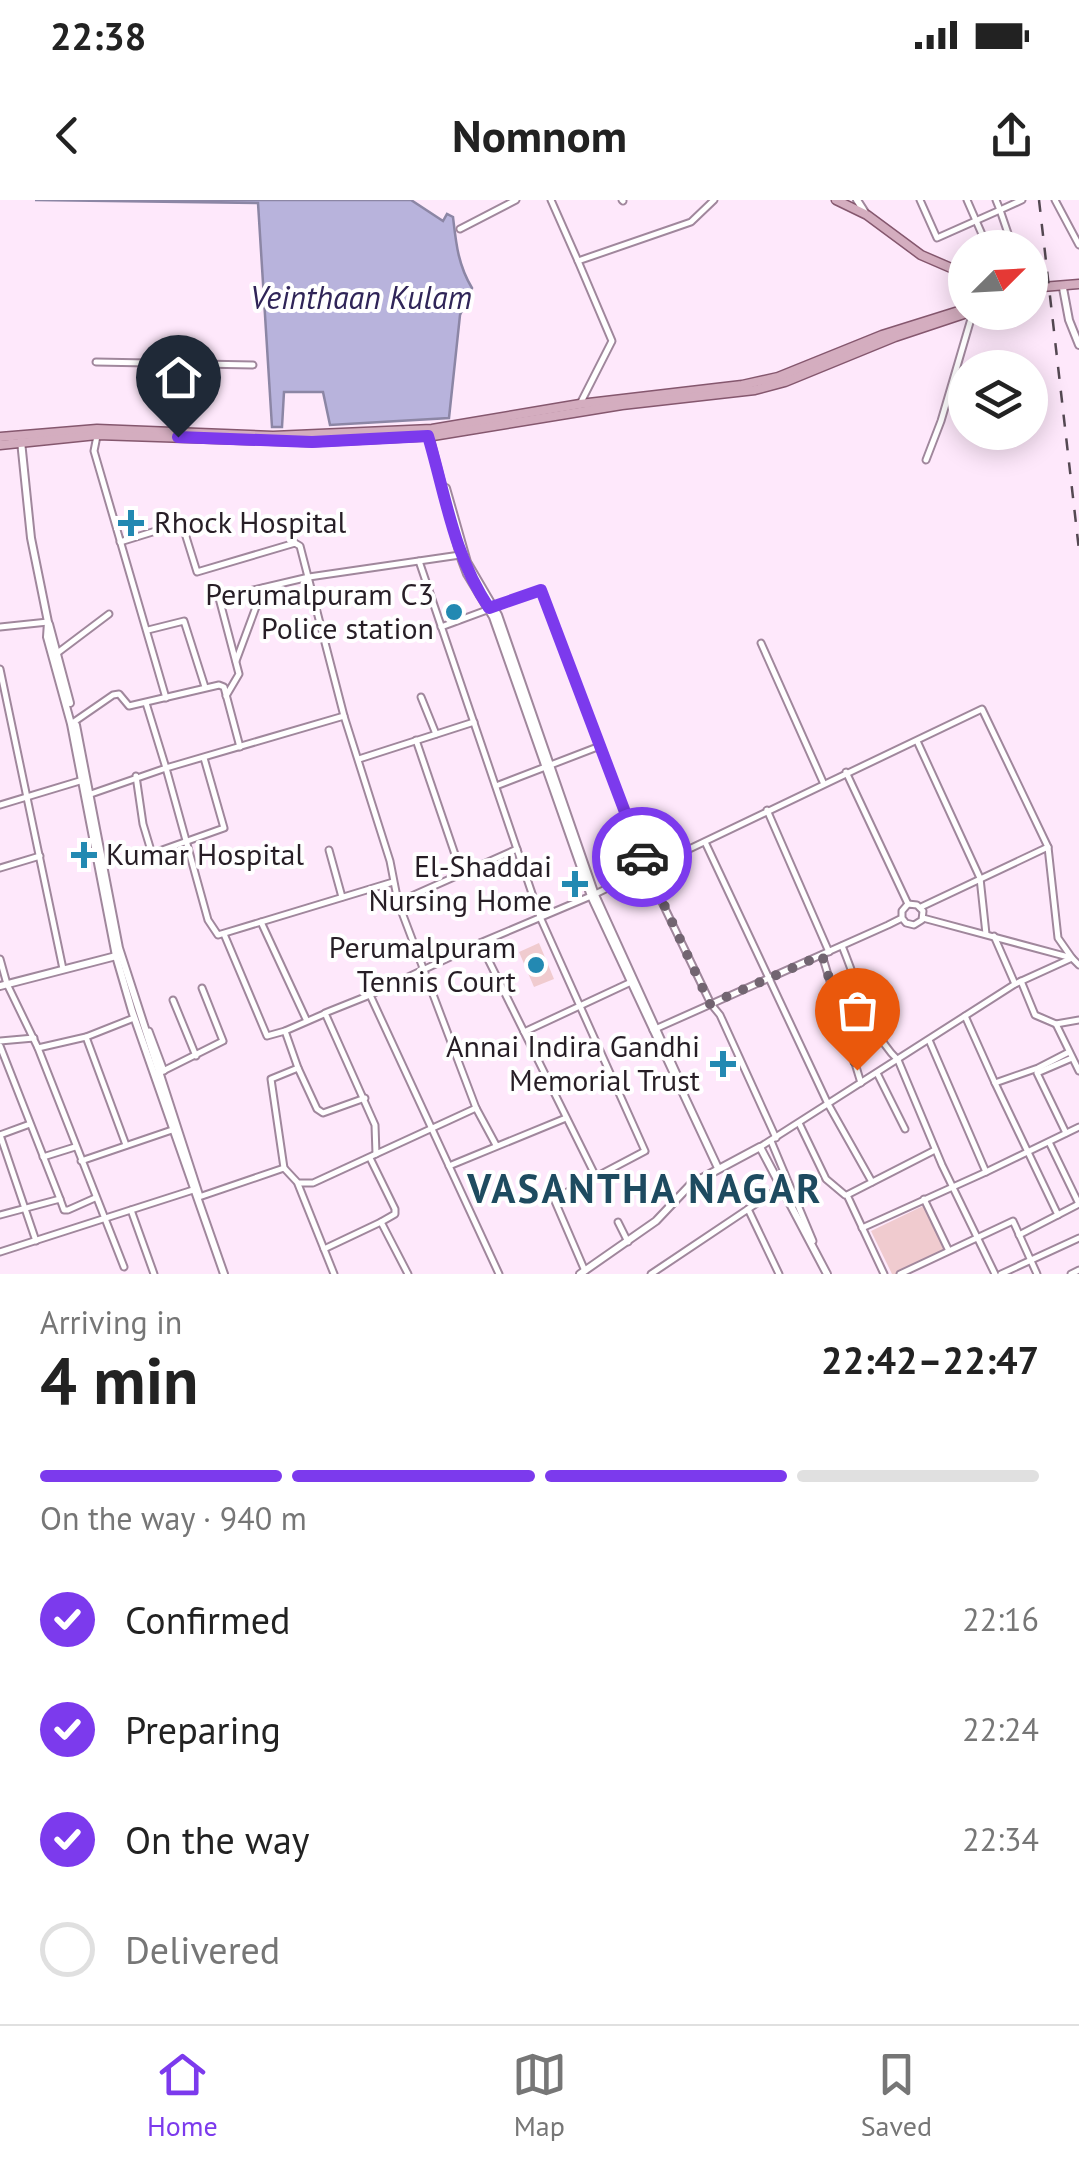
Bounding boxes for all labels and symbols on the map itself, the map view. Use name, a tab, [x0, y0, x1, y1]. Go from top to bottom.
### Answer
north arrow	[948, 230, 1048, 330]
water label: Veinthaan Kulam	[250, 276, 472, 318]
pin	[136, 335, 221, 438]
place label: Rhock Hospital	[154, 502, 347, 541]
marker: Rhock Hospital	[118, 510, 144, 536]
place label: Perumalpuram C3 Police station	[205, 574, 434, 647]
marker: Perumalpuram C3 Police station	[443, 601, 465, 623]
courier	[592, 807, 692, 907]
place label: Kumar Hospital	[106, 834, 304, 873]
marker: Kumar Hospital	[71, 842, 97, 868]
place label: El-Shaddai Nursing Home	[368, 846, 552, 919]
marker: El-Shaddai Nursing Home	[562, 871, 588, 897]
place label: Perumalpuram Tennis Court	[329, 927, 516, 1000]
marker: Perumalpuram Tennis Court	[525, 954, 547, 976]
pin	[815, 968, 900, 1071]
place label: Annai Indira Gandhi Memorial Trust	[446, 1026, 700, 1099]
marker: Annai Indira Gandhi Memorial Trust	[710, 1051, 736, 1077]
district label: VASANTHA NAGAR	[466, 1162, 823, 1214]

